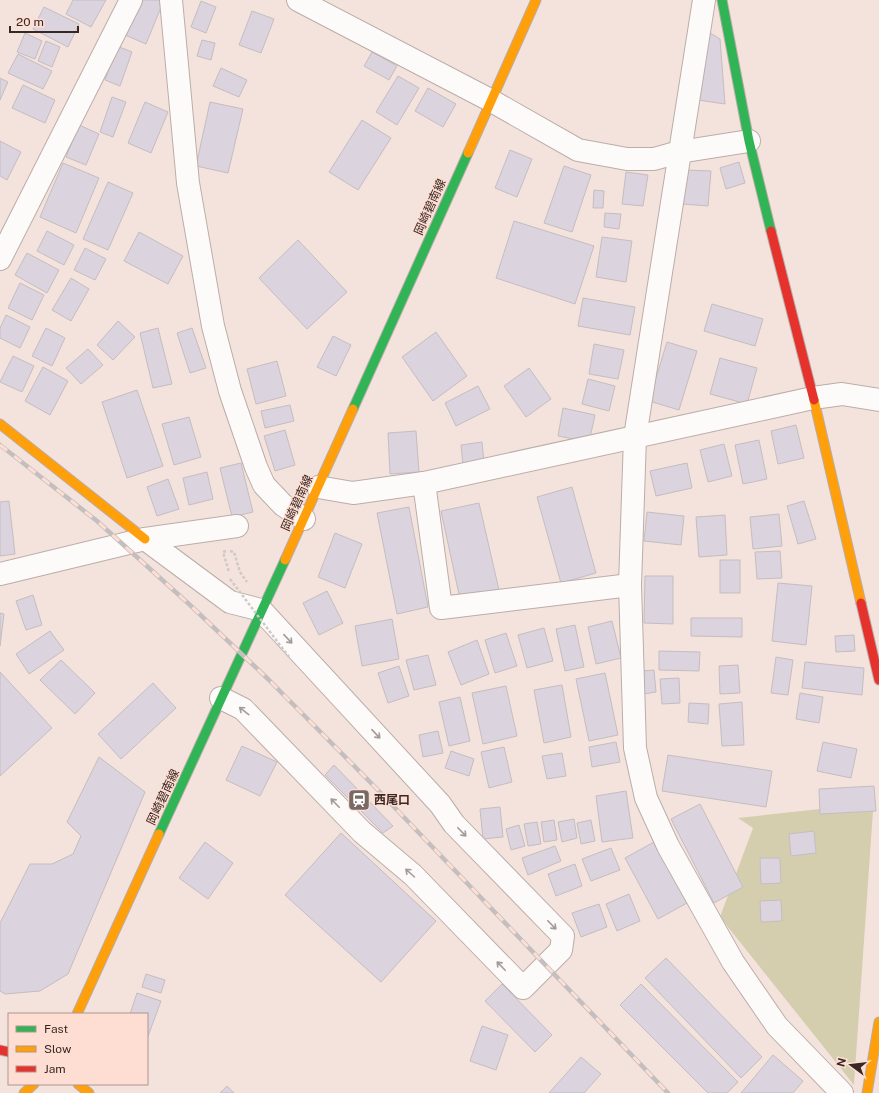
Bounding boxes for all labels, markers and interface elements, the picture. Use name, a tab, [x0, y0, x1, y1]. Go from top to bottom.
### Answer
scale bar	[10, 8, 78, 34]
text: 20 m	[16, 15, 44, 29]
street label: 岡崎碧南線	[411, 177, 449, 237]
street label: 岡崎碧南線	[278, 473, 316, 533]
one-way arrow	[283, 633, 292, 643]
one-way arrow	[239, 707, 250, 715]
one-way arrow	[371, 729, 381, 739]
street label: 岡崎碧南線	[144, 767, 182, 827]
station icon: 西尾口	[346, 787, 372, 813]
place label: 西尾口	[374, 793, 410, 807]
one-way arrow	[331, 798, 340, 809]
one-way arrow	[457, 827, 467, 837]
one-way arrow	[406, 869, 416, 878]
one-way arrow	[547, 920, 557, 930]
one-way arrow	[496, 961, 506, 971]
legend	[8, 1013, 148, 1085]
text: Fast	[44, 1022, 69, 1036]
text: Slow	[44, 1042, 72, 1056]
north arrow	[831, 1045, 871, 1085]
text: N	[834, 1057, 848, 1068]
text: Jam	[44, 1062, 66, 1076]

